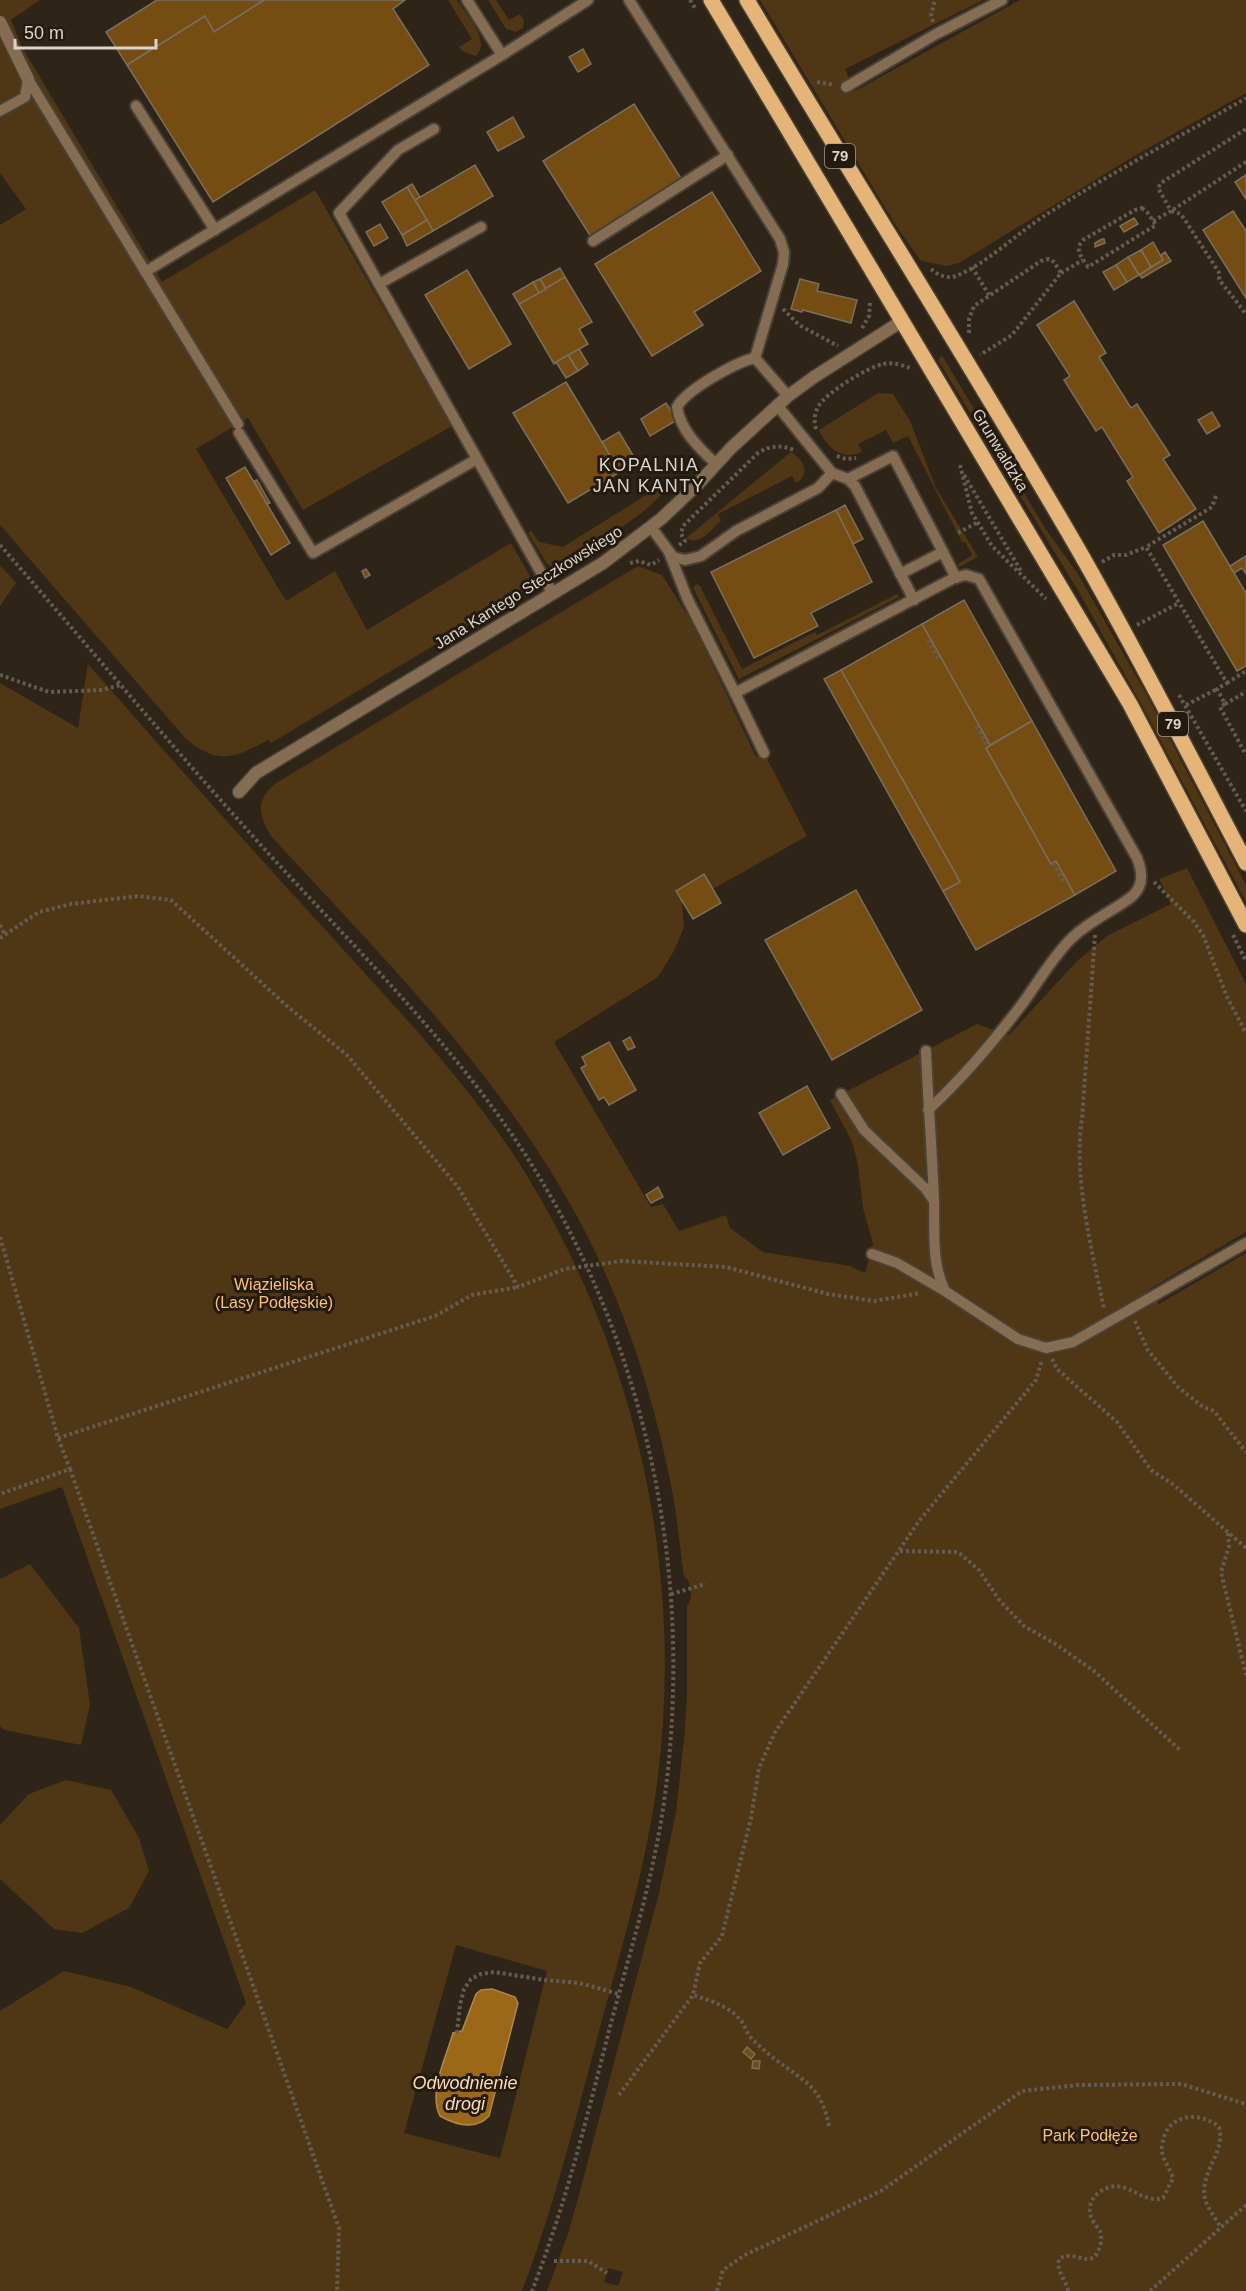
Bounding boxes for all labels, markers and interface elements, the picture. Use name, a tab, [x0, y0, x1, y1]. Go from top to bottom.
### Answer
scale bar	[15, 12, 156, 50]
text: 50 m	[24, 23, 64, 43]
road number: 79	[825, 144, 855, 168]
street label: Grunwaldzka	[969, 406, 1032, 495]
district label: KOPALNIA JAN KANTY	[593, 455, 705, 496]
street label: Jana Kantego Steczkowskiego	[431, 522, 625, 652]
road number: 79	[1158, 712, 1188, 736]
park label: Wiązieliska (Lasy Podłęskie)	[215, 1276, 333, 1311]
water label: Odwodnienie drogi	[412, 2073, 518, 2114]
park label: Park Podłęże	[1042, 2127, 1138, 2144]

